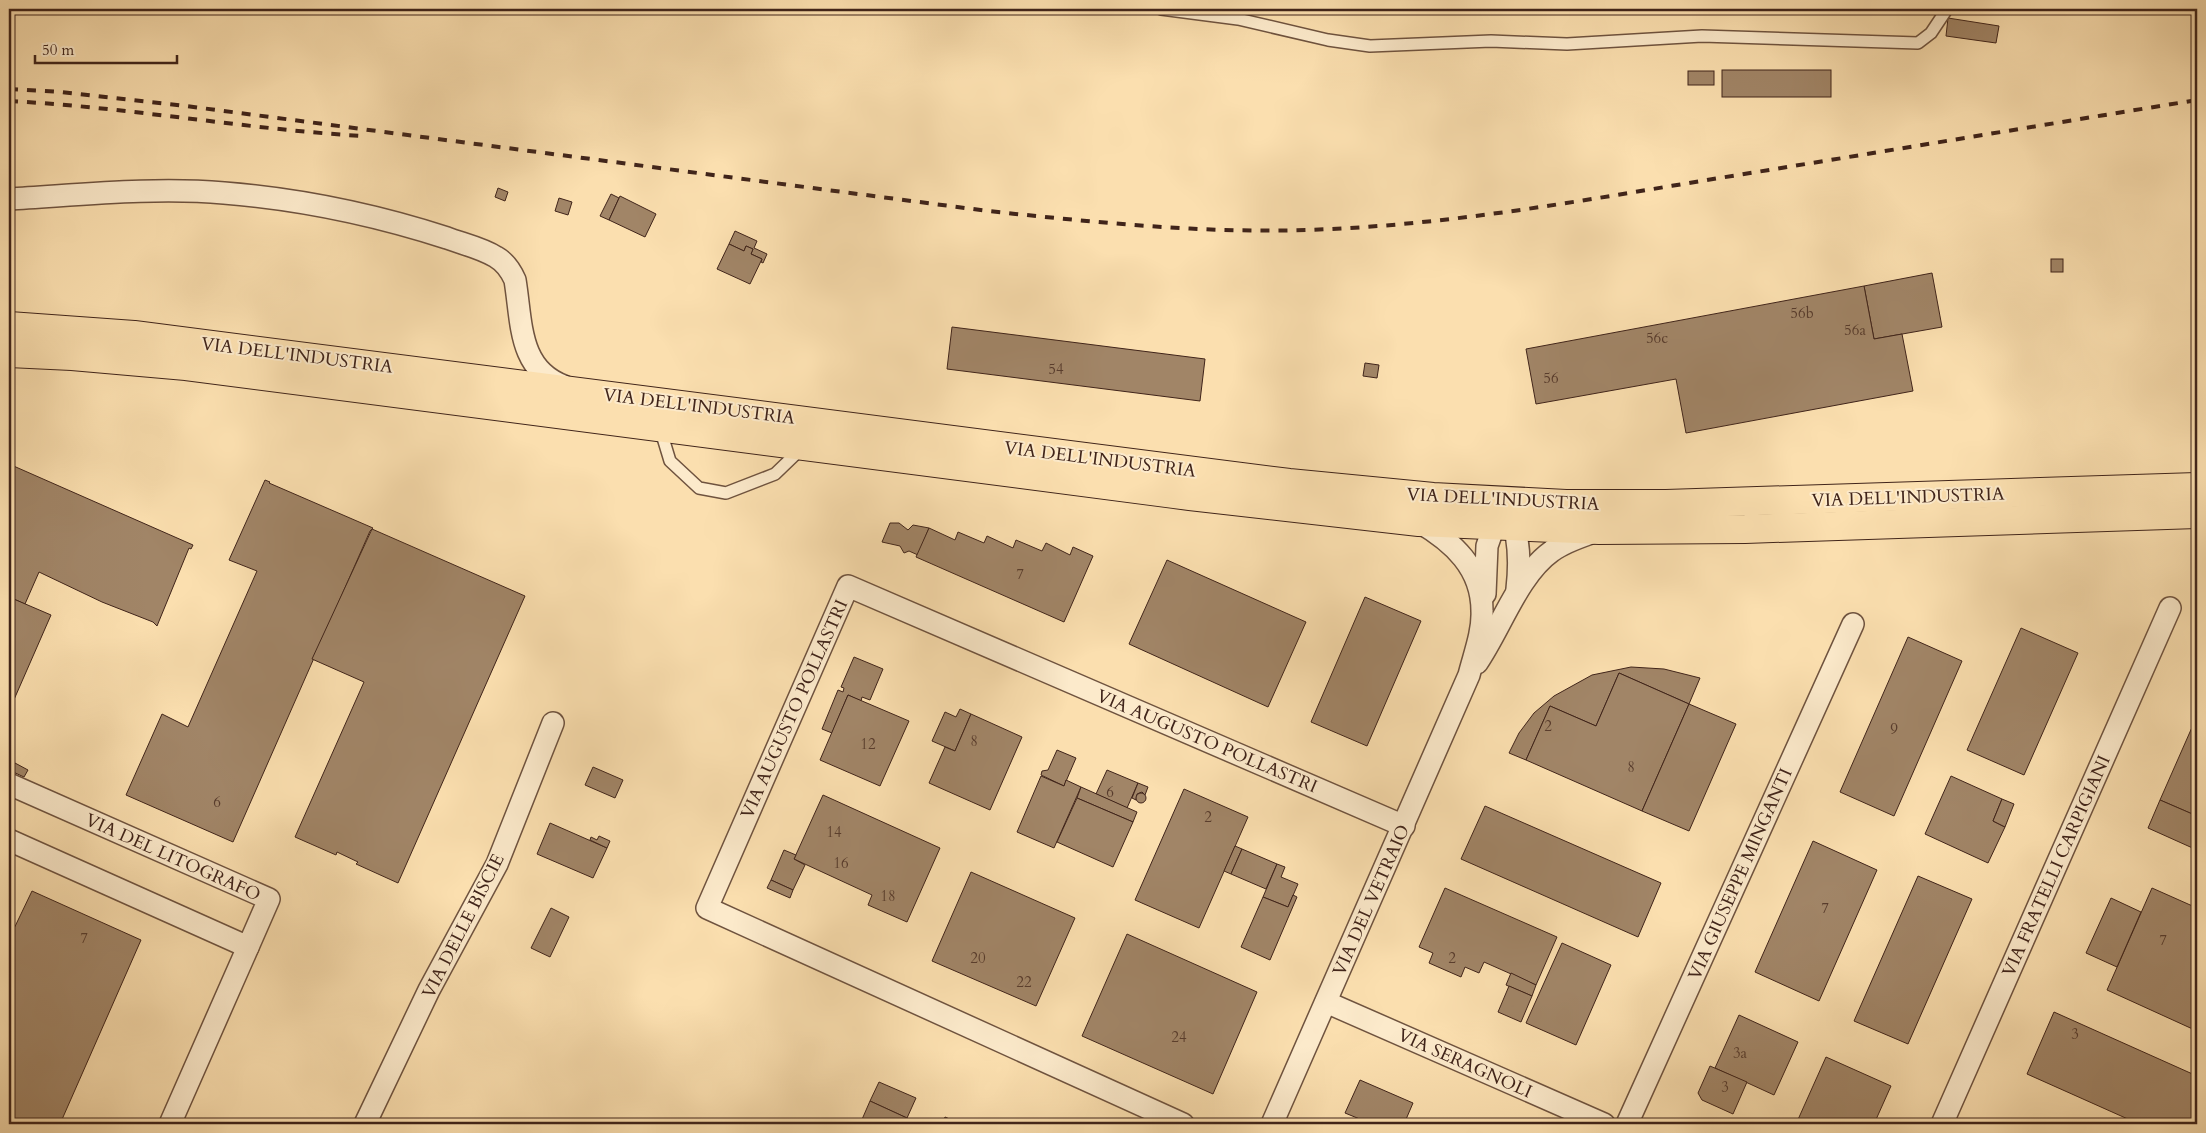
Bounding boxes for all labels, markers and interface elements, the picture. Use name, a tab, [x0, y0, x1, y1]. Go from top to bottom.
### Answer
scale bar	[35, 32, 178, 64]
text: 50 m	[42, 40, 74, 60]
house number: 56b	[1790, 303, 1814, 323]
house number: 56a	[1844, 320, 1866, 340]
house number: 56c	[1646, 328, 1668, 348]
street label: VIA DELL'INDUSTRIA	[200, 331, 394, 380]
house number: 54	[1048, 359, 1064, 379]
house number: 56	[1543, 368, 1559, 388]
street label: VIA DELL'INDUSTRIA	[602, 382, 796, 431]
street label: VIA DELL'INDUSTRIA	[1003, 435, 1197, 484]
street label: VIA DELL'INDUSTRIA	[1406, 482, 1600, 517]
street label: VIA DELL'INDUSTRIA	[1811, 482, 2005, 513]
house number: 7	[1016, 564, 1024, 584]
street label: VIA AUGUSTO POLLASTRI	[735, 596, 854, 823]
street label: VIA AUGUSTO POLLASTRI	[1093, 684, 1321, 799]
house number: 2	[1544, 716, 1552, 736]
house number: 9	[1890, 719, 1898, 739]
house number: 8	[970, 731, 978, 751]
house number: 12	[860, 734, 876, 754]
street label: VIA FRATELLI CARPIGIANI	[1996, 751, 2117, 981]
house number: 8	[1627, 757, 1635, 777]
street label: VIA GIUSEPPE MINGANTI	[1682, 764, 1799, 984]
house number: 6	[1106, 782, 1114, 802]
house number: 6	[213, 792, 221, 812]
street label: VIA DEL LITOGRAFO	[81, 807, 264, 907]
house number: 2	[1204, 807, 1212, 827]
street label: VIA DEL VETRAIO	[1327, 821, 1416, 980]
house number: 14	[826, 822, 842, 842]
street label: VIA DELLE BISCIE	[416, 850, 511, 1003]
house number: 16	[833, 853, 849, 873]
house number: 18	[880, 886, 896, 906]
house number: 7	[1821, 898, 1829, 918]
house number: 7	[80, 928, 88, 948]
house number: 7	[2159, 930, 2167, 950]
house number: 20	[970, 948, 986, 968]
house number: 2	[1448, 948, 1456, 968]
house number: 22	[1016, 972, 1032, 992]
street label: VIA SERAGNOLI	[1394, 1023, 1536, 1104]
house number: 3	[2071, 1024, 2079, 1044]
house number: 24	[1171, 1027, 1187, 1047]
house number: 3a	[1733, 1043, 1748, 1063]
house number: 3	[1721, 1077, 1729, 1097]

